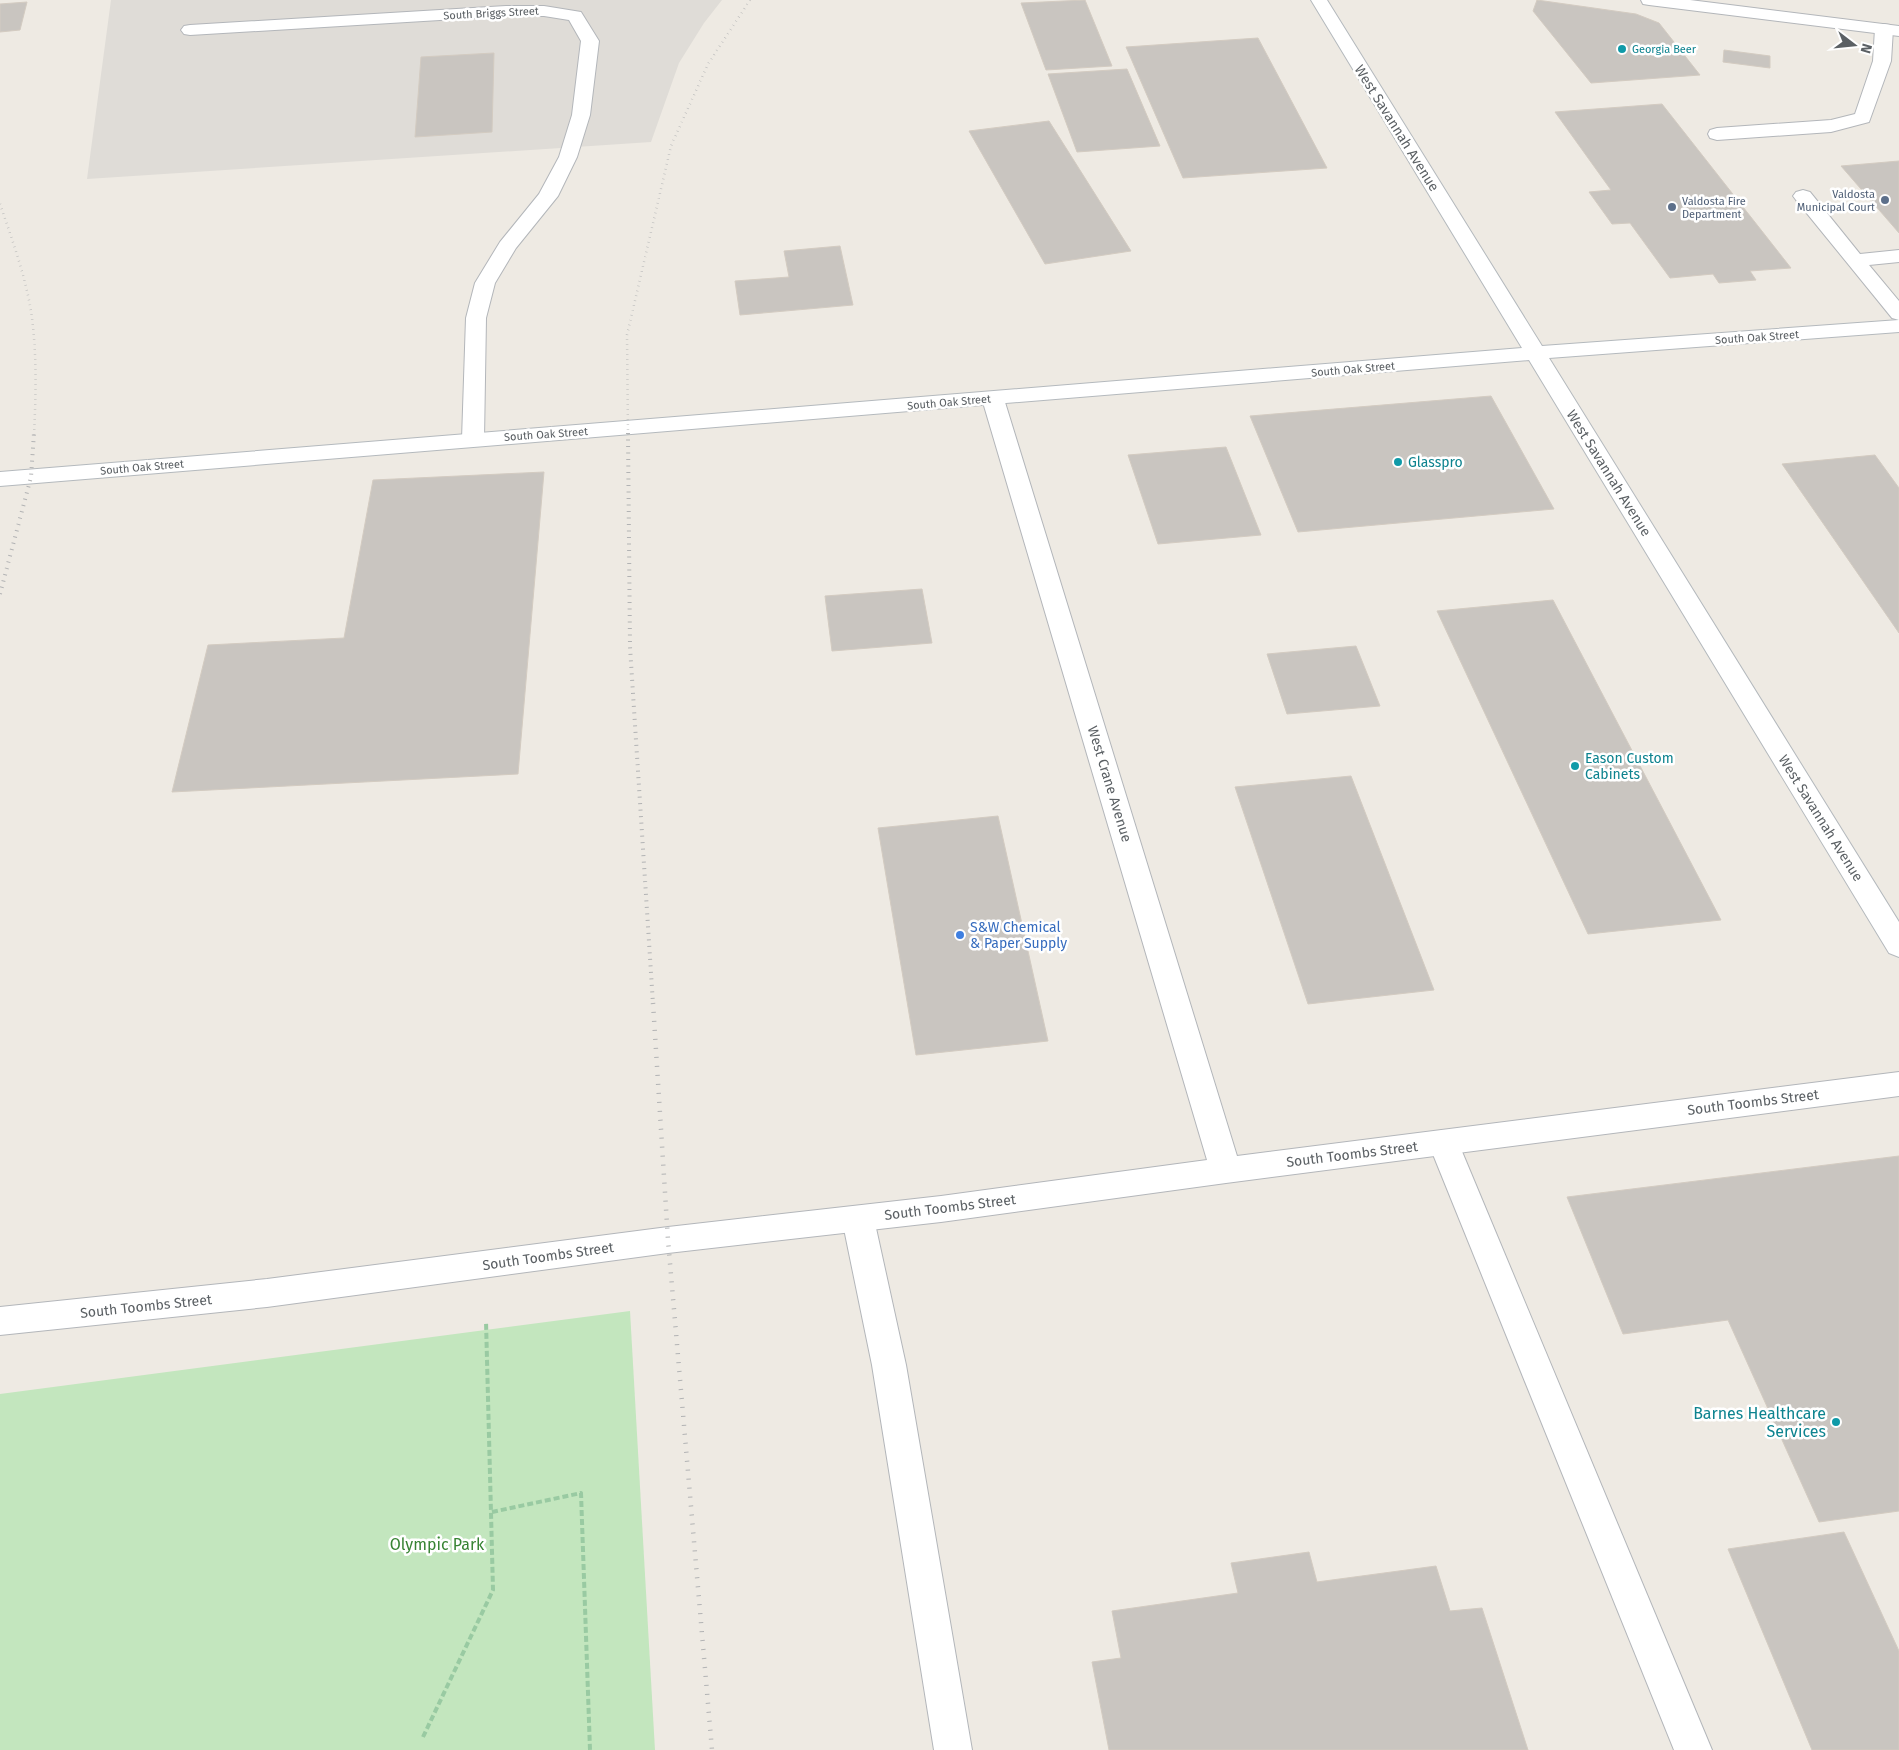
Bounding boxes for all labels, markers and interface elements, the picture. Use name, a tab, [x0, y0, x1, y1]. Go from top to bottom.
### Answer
street label: South Briggs Street	[443, 5, 539, 22]
north arrow	[1829, 20, 1879, 70]
text: N	[1857, 42, 1875, 55]
marker: Georgia Beer	[1616, 43, 1628, 55]
place label: Georgia Beer	[1632, 43, 1697, 56]
street label: West Savannah Avenue	[1351, 62, 1442, 195]
place label: Valdosta Municipal Court	[1797, 188, 1875, 214]
marker: Valdosta Municipal Court	[1879, 194, 1891, 206]
place label: Valdosta Fire Department	[1682, 195, 1746, 221]
marker: Valdosta Fire Department	[1666, 201, 1678, 213]
street label: South Oak Street	[1715, 328, 1799, 347]
street label: South Oak Street	[1311, 359, 1395, 380]
street label: South Oak Street	[907, 392, 991, 413]
street label: West Savannah Avenue	[1563, 407, 1654, 540]
street label: South Oak Street	[504, 425, 588, 444]
place label: Glasspro	[1408, 454, 1463, 471]
marker: Glasspro	[1392, 456, 1404, 468]
street label: South Oak Street	[100, 457, 184, 478]
street label: West Crane Avenue	[1084, 724, 1135, 844]
place label: Eason Custom Cabinets	[1585, 750, 1674, 783]
street label: West Savannah Avenue	[1775, 752, 1866, 885]
marker: Eason Custom Cabinets	[1569, 760, 1581, 772]
place label: S&W Chemical & Paper Supply	[970, 919, 1067, 952]
marker: S&W Chemical & Paper Supply	[954, 929, 966, 941]
street label: South Toombs Street	[1686, 1086, 1821, 1119]
street label: South Toombs Street	[1285, 1138, 1420, 1171]
street label: South Toombs Street	[883, 1191, 1018, 1224]
street label: South Toombs Street	[481, 1239, 616, 1274]
street label: South Toombs Street	[79, 1291, 214, 1322]
place label: Barnes Healthcare Services	[1693, 1404, 1826, 1441]
marker: Barnes Healthcare Services	[1830, 1416, 1842, 1428]
park label: Olympic Park	[390, 1535, 485, 1554]

